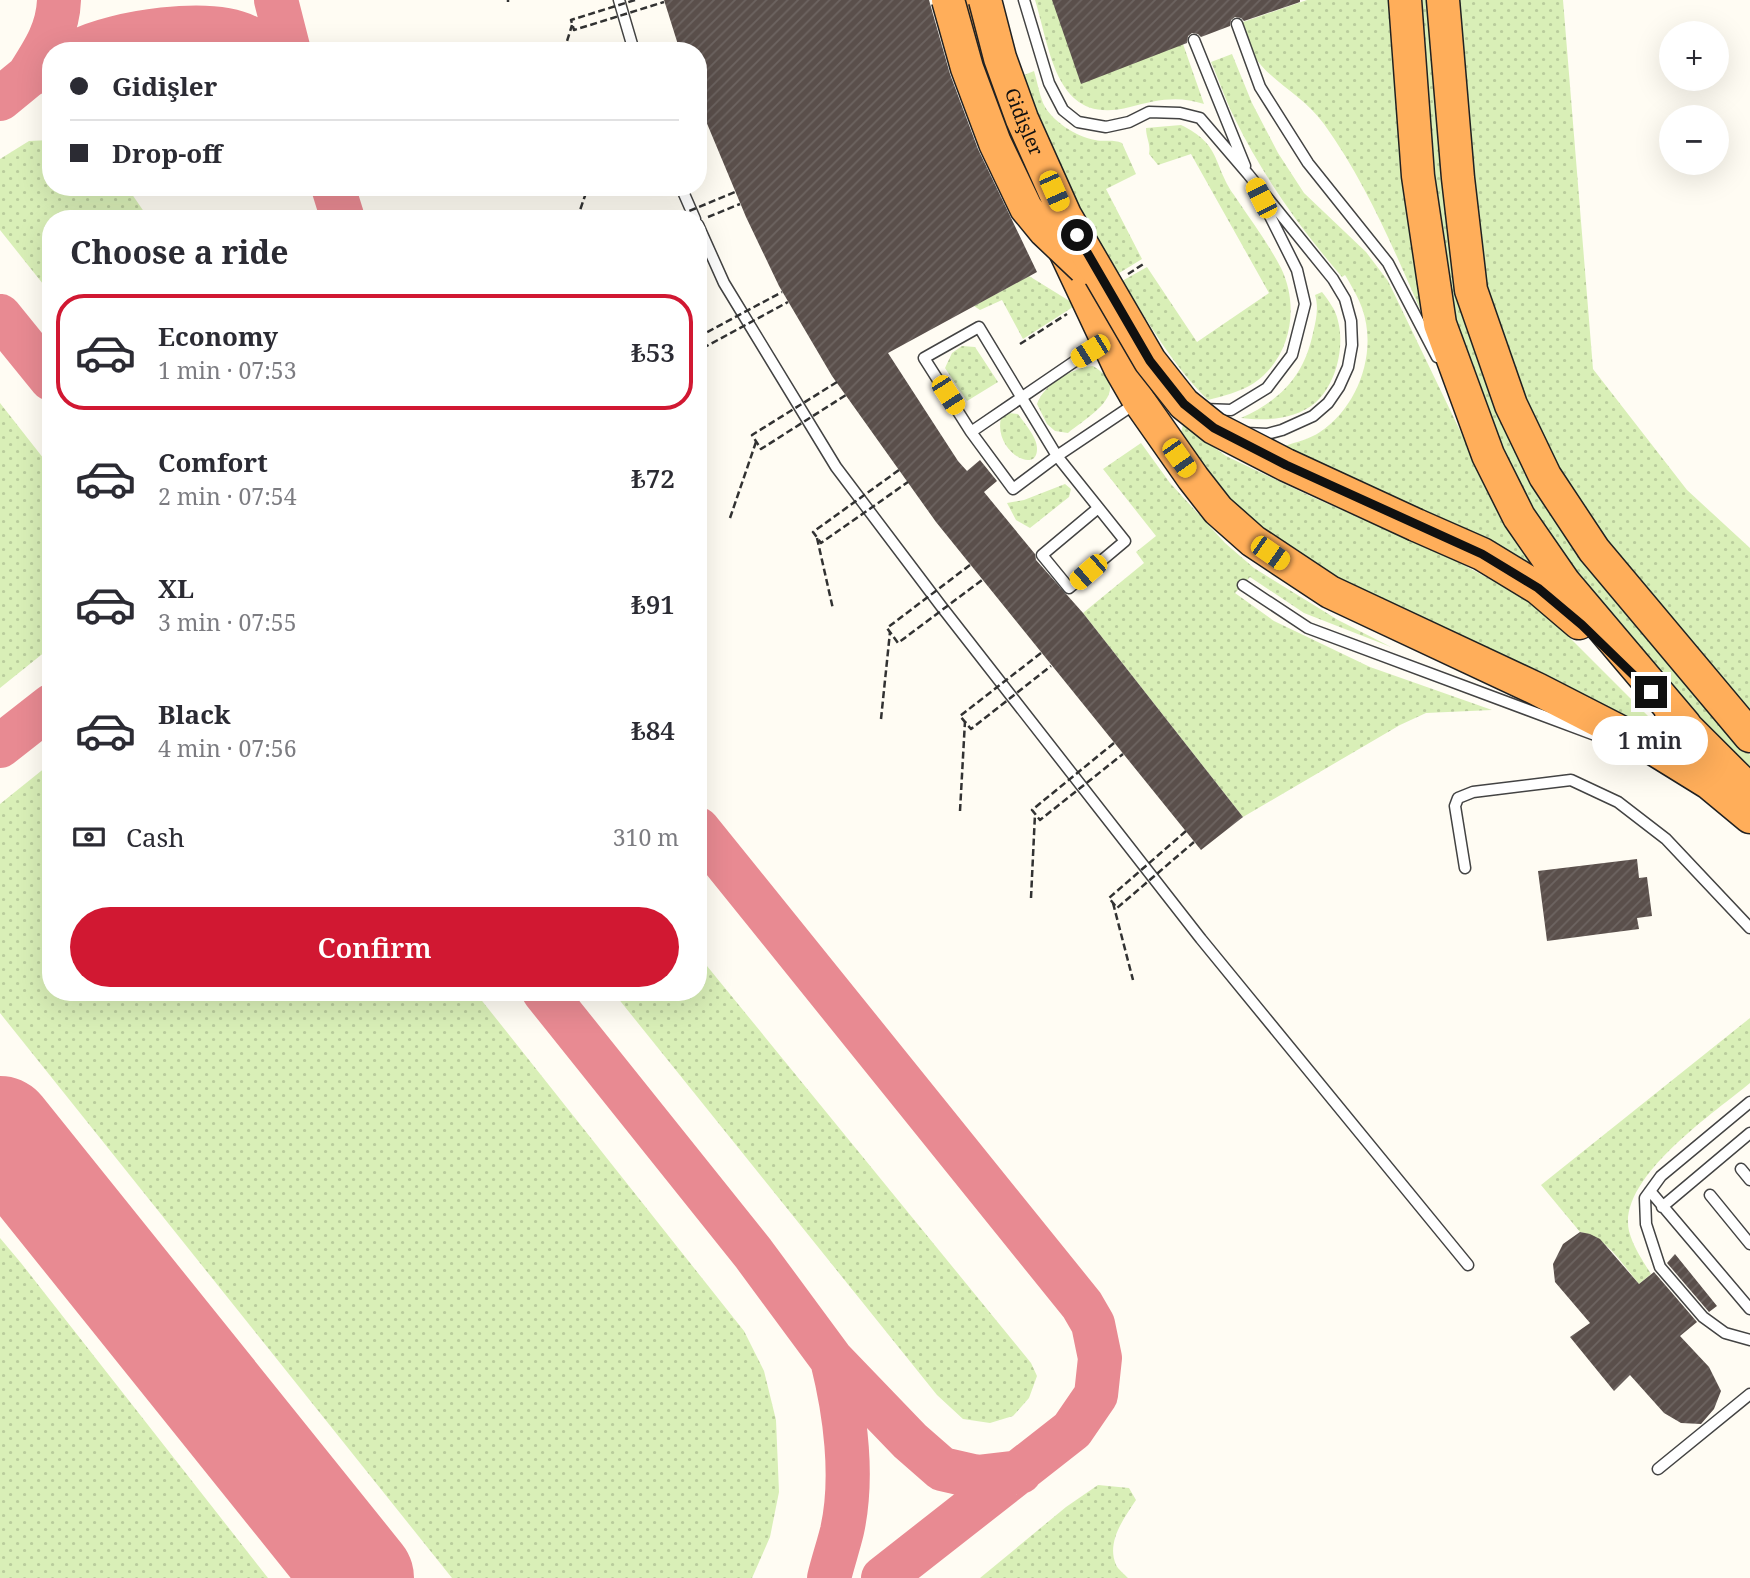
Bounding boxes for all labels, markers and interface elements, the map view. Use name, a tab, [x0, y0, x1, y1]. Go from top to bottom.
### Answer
map controls	[1659, 21, 1729, 175]
button: +	[1659, 21, 1729, 91]
text: Gidişler	[112, 68, 217, 104]
street label: Gidişler	[999, 84, 1050, 160]
button: −	[1659, 105, 1729, 175]
text: Drop-off	[112, 135, 222, 171]
car	[1036, 168, 1073, 214]
car	[1243, 175, 1280, 221]
route start	[1061, 219, 1093, 251]
text: Choose a ride	[70, 230, 289, 273]
text: Economy	[158, 318, 278, 354]
icon: car	[74, 321, 137, 384]
car	[1067, 331, 1114, 371]
text: ₺53	[631, 334, 675, 370]
text: 1 min · 07:53	[158, 354, 296, 386]
car	[928, 372, 969, 418]
car	[1159, 435, 1200, 481]
text: Comfort	[158, 444, 268, 480]
icon: car	[74, 447, 137, 510]
text: ₺72	[631, 460, 675, 496]
text: 2 min · 07:54	[158, 480, 296, 512]
car	[1247, 532, 1294, 574]
car	[1066, 550, 1111, 594]
text: XL	[158, 570, 194, 606]
icon: car	[74, 573, 137, 636]
text: ₺91	[631, 586, 675, 622]
text: 3 min · 07:55	[158, 606, 296, 638]
route end	[1635, 676, 1667, 708]
text: Black	[158, 696, 231, 732]
icon: car	[74, 699, 137, 762]
text: ₺84	[631, 712, 675, 748]
callout: 1 min	[1593, 716, 1709, 766]
text: 1 min	[1618, 724, 1682, 756]
text: 4 min · 07:56	[158, 732, 296, 764]
icon: cash	[70, 818, 108, 856]
text: Cash	[126, 819, 185, 855]
text: 310 m	[613, 821, 679, 853]
button: Confirm	[70, 907, 679, 987]

